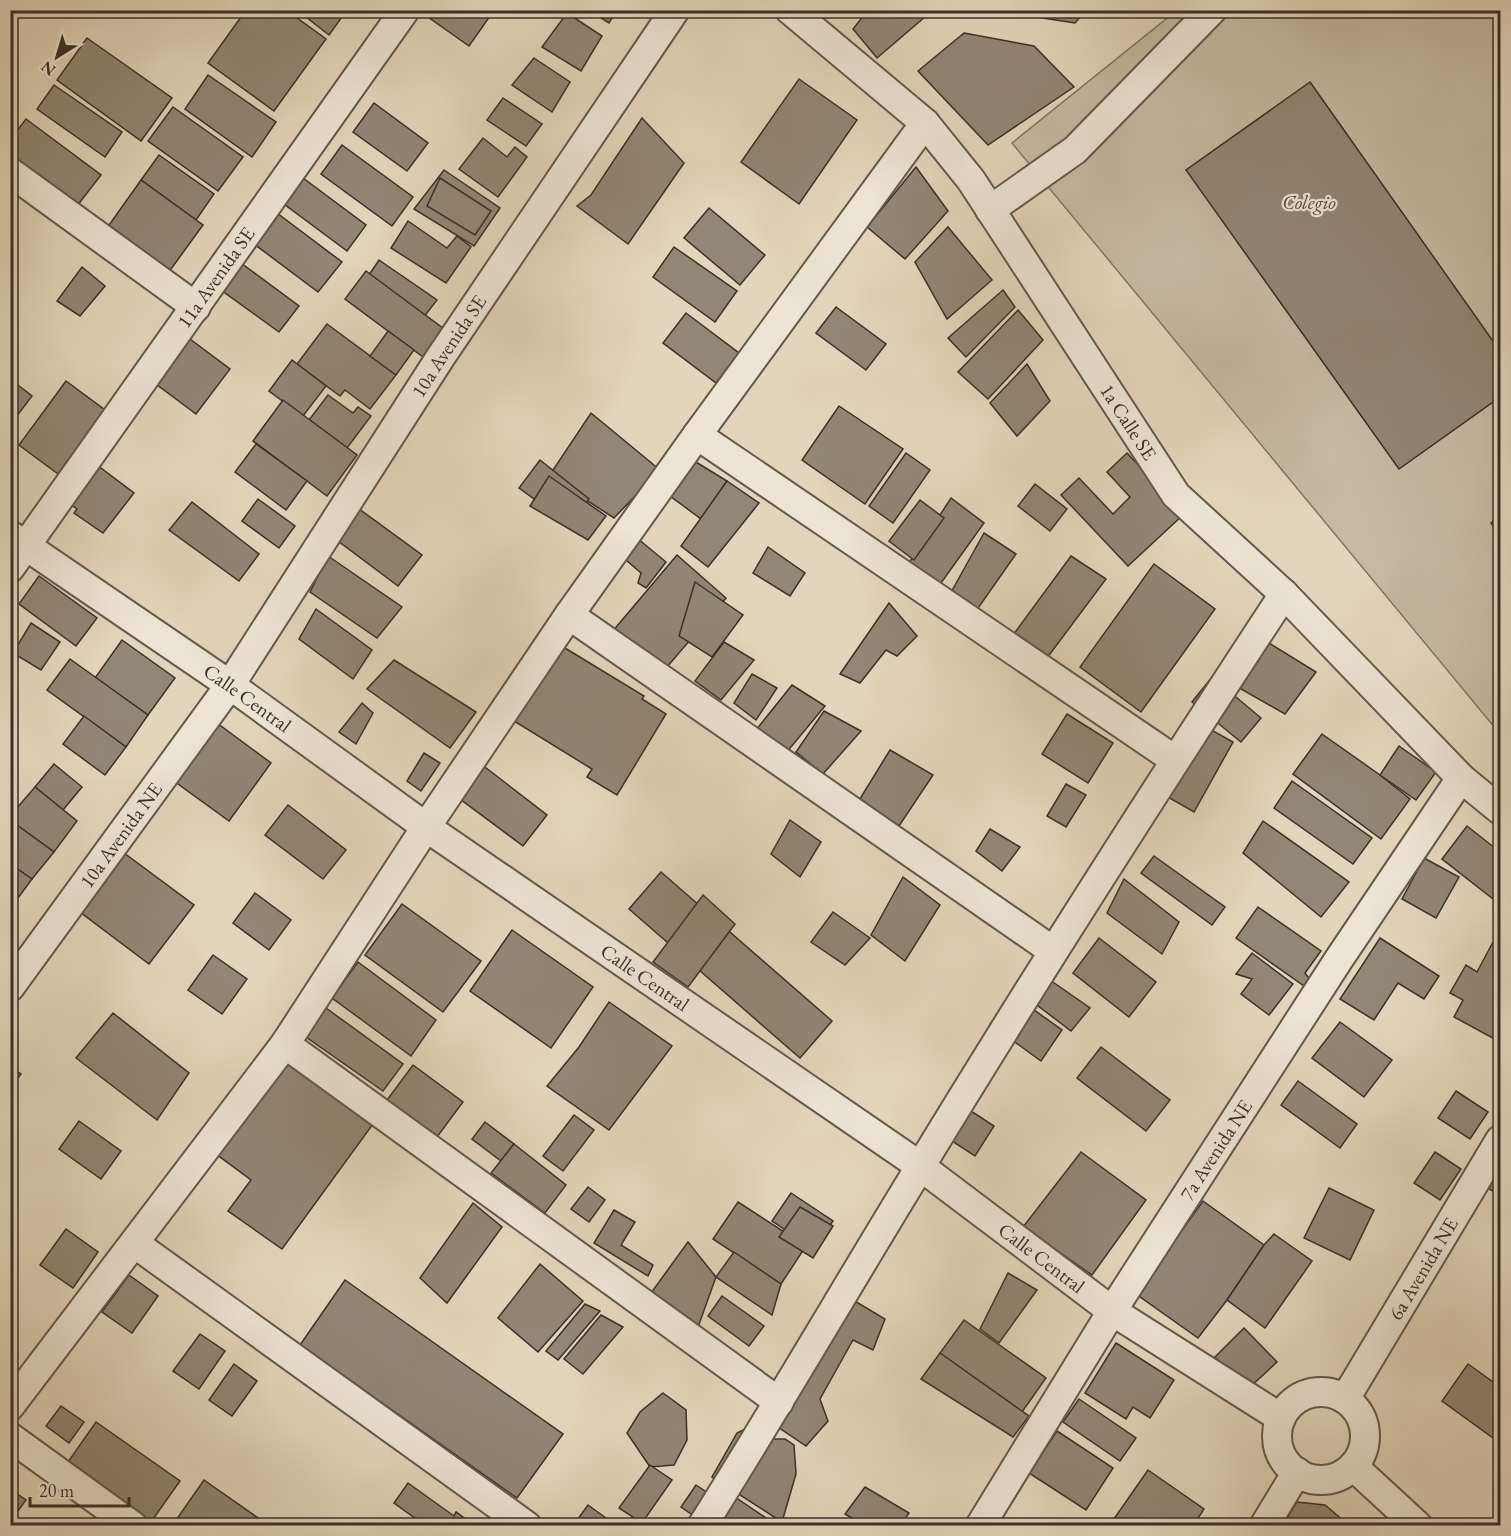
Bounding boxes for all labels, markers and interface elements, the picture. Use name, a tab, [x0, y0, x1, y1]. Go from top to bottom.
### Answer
north arrow	[27, 27, 87, 87]
text: N	[37, 56, 60, 81]
park label: Colegio	[1282, 189, 1336, 215]
street label: 11a Avenida SE	[171, 222, 260, 333]
street label: 10a Avenida SE	[405, 290, 492, 402]
street label: 1a Calle SE	[1094, 379, 1163, 465]
street label: Calle Central	[199, 658, 297, 738]
street label: 10a Avenida NE	[74, 777, 168, 893]
street label: Calle Central	[596, 938, 695, 1017]
street label: 7a Avenida NE	[1174, 1095, 1258, 1205]
street label: 6a Avenida NE	[1382, 1213, 1464, 1325]
street label: Calle Central	[993, 1217, 1090, 1299]
scale bar	[30, 1470, 129, 1508]
text: 20 m	[39, 1479, 74, 1502]

